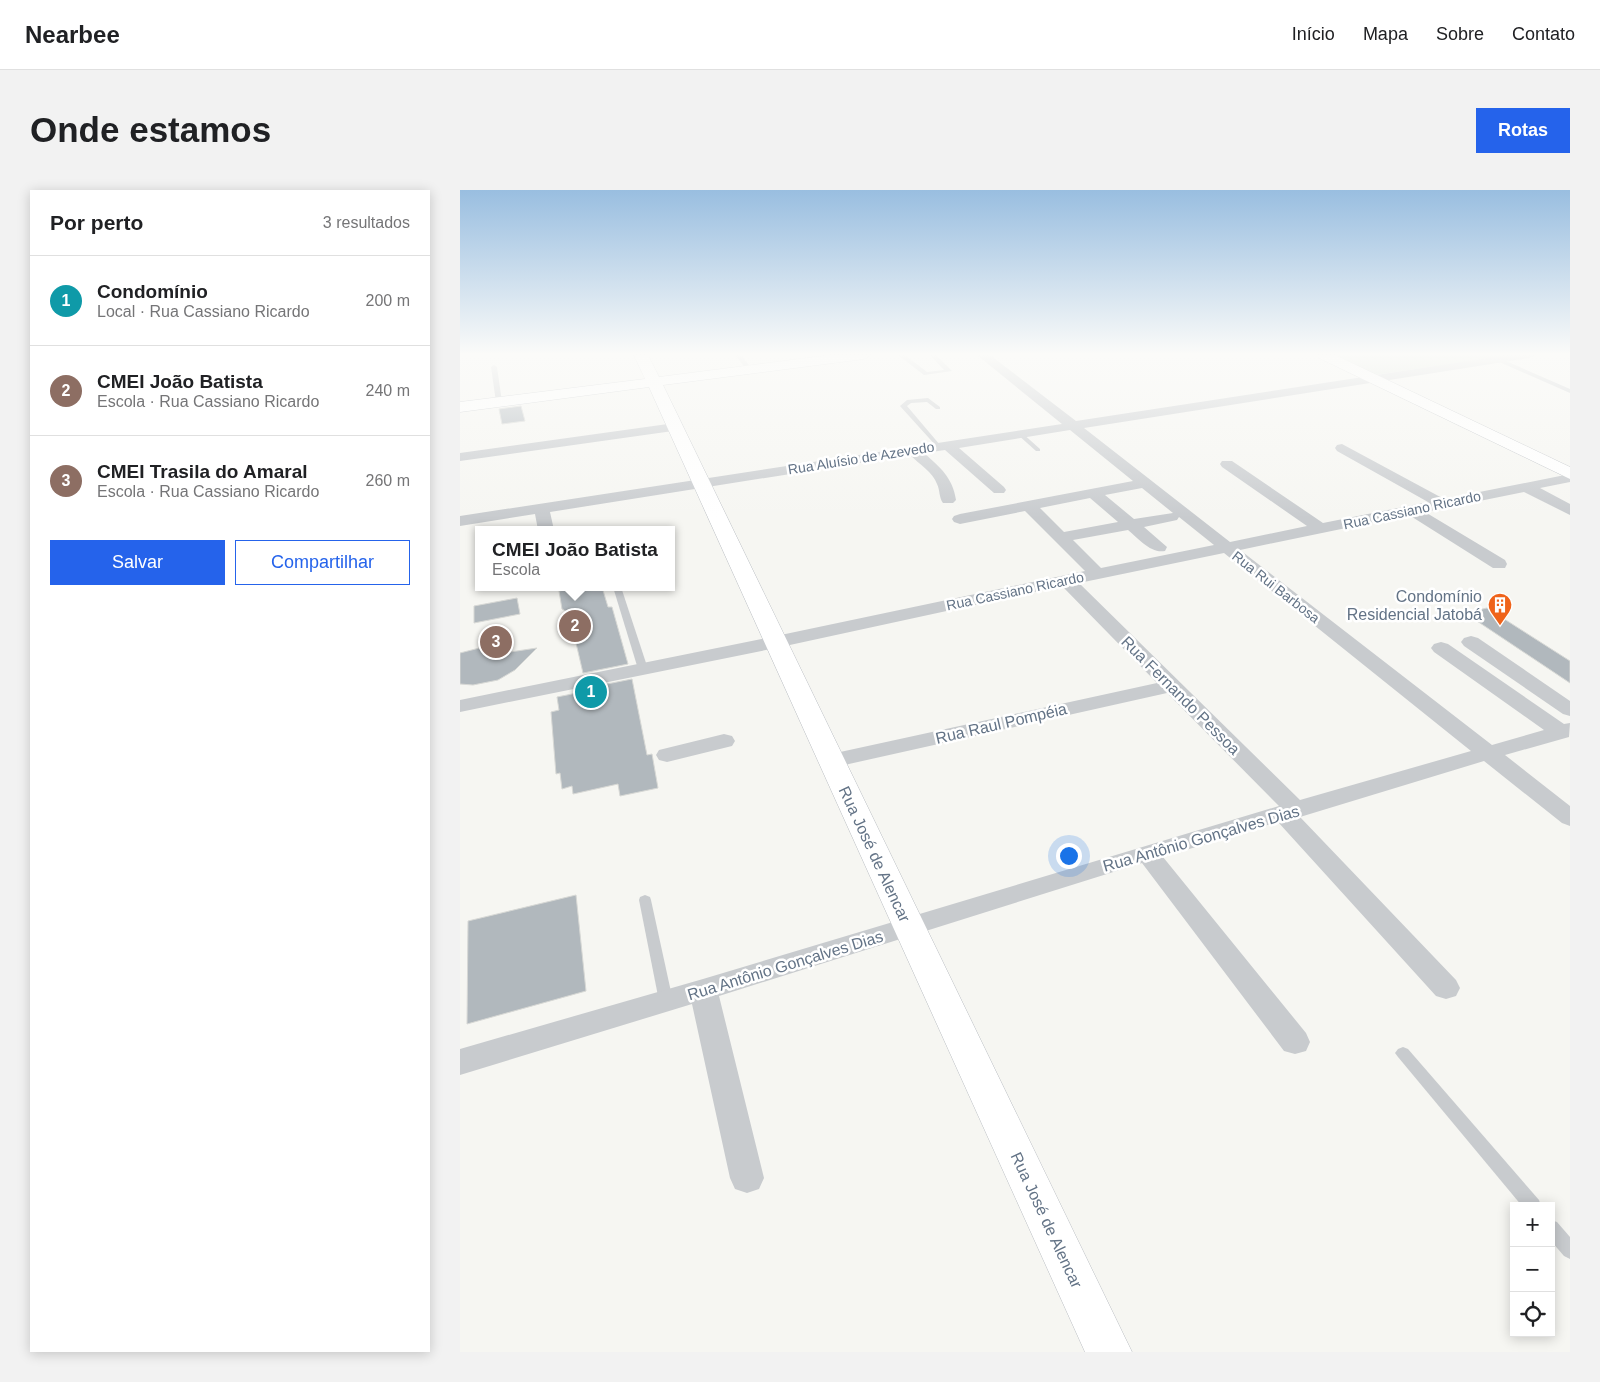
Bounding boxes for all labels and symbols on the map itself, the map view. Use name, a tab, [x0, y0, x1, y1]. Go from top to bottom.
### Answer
street label: Rua Aluísio de Azevedo	[787, 438, 935, 477]
street label: Rua Cassiano Ricardo	[1342, 488, 1482, 532]
street label: Rua Rui Barbosa	[1229, 548, 1323, 626]
street label: Rua Cassiano Ricardo	[945, 569, 1085, 613]
place label: Condomínio Residencial Jatobá	[1347, 588, 1482, 623]
building icon: Condomínio Residencial Jatobá	[1487, 592, 1513, 626]
pin: 2	[559, 607, 591, 645]
pin: 3	[480, 623, 512, 661]
street label: Rua Fernando Pessoa	[1118, 633, 1243, 758]
pin: 1	[575, 673, 607, 711]
street label: Rua Raul Pompéia	[934, 700, 1069, 747]
street label: Rua José de Alencar	[836, 784, 914, 925]
street label: Rua Antônio Gonçalves Dias	[1101, 802, 1301, 875]
your location	[1056, 843, 1082, 869]
street label: Rua Antônio Gonçalves Dias	[685, 928, 885, 1003]
street label: Rua José de Alencar	[1008, 1150, 1086, 1291]

